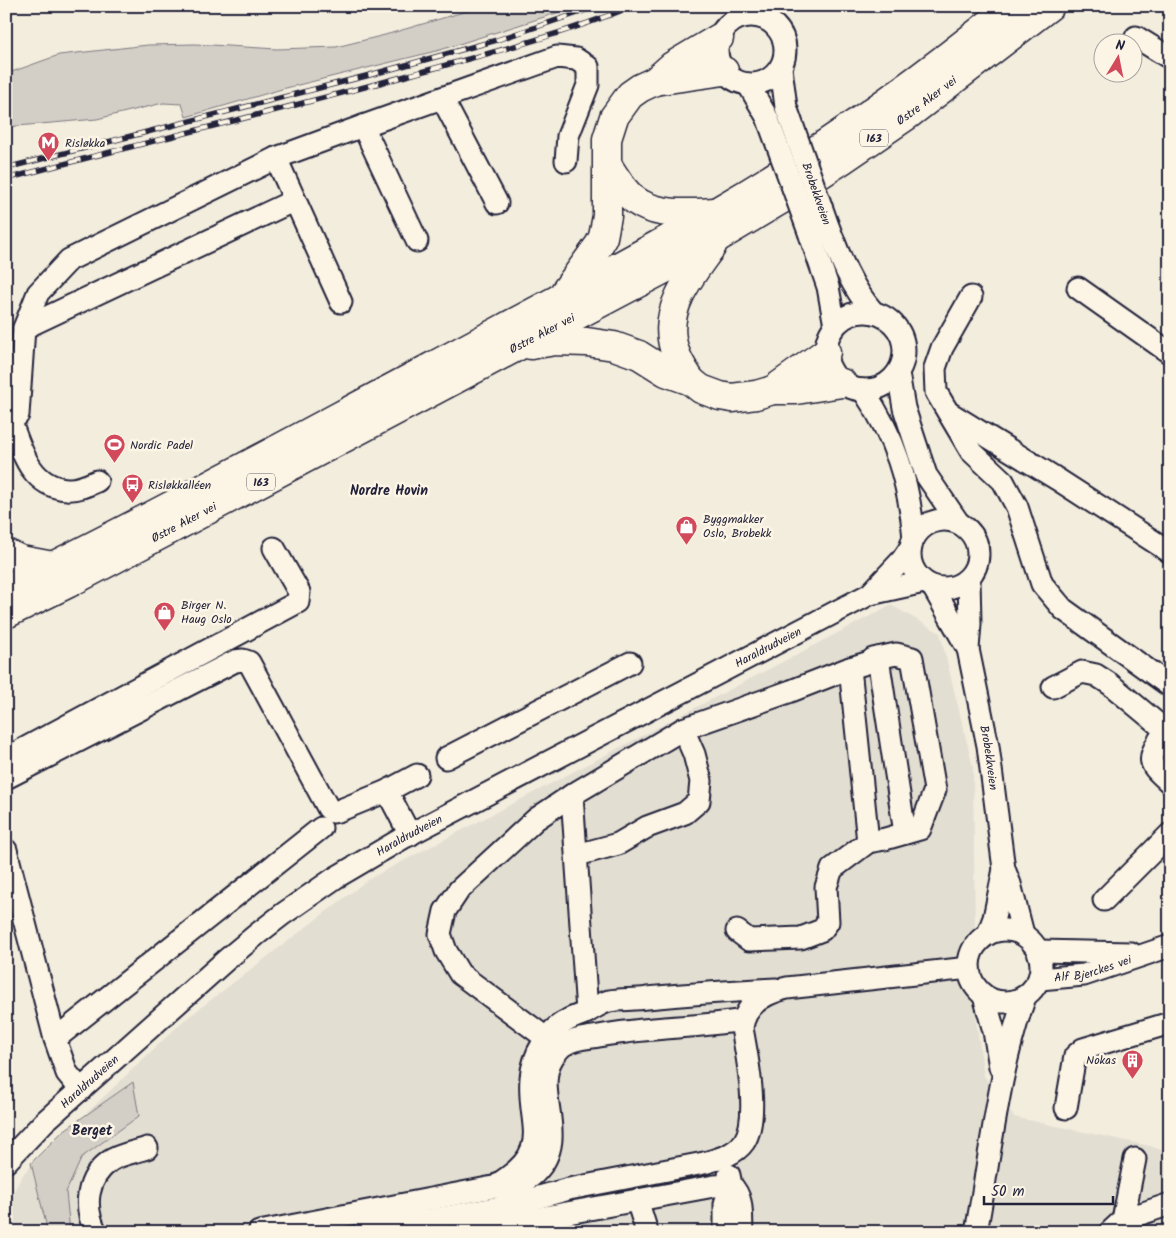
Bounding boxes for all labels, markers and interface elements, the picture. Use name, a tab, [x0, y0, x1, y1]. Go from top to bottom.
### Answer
north arrow	[1094, 32, 1144, 82]
text: N	[1114, 35, 1127, 58]
street label: Østre Aker vei	[893, 71, 962, 130]
road number: 163	[860, 130, 888, 146]
metro station icon: Risløkka	[37, 131, 61, 162]
place label: Risløkka	[65, 134, 106, 153]
street label: Brobekkveien	[796, 160, 836, 228]
street label: Østre Aker vei	[506, 308, 579, 359]
sports icon: Nordic Padel	[102, 433, 126, 464]
place label: Nordic Padel	[130, 436, 193, 455]
bus stop icon: Risløkkalléen	[120, 473, 144, 504]
road number: 163	[247, 474, 275, 491]
place label: Risløkkalléen	[148, 476, 211, 495]
district label: Nordre Hovin	[350, 480, 428, 502]
street label: Østre Aker vei	[148, 497, 221, 548]
place label: Byggmakker Oslo, Brobekk	[703, 510, 772, 543]
shop icon: Byggmakker Oslo, Brobekk	[675, 514, 699, 545]
place label: Birger N. Haug Oslo	[181, 596, 232, 629]
shop icon: Birger N. Haug Oslo	[153, 600, 177, 631]
street label: Haraldrudveien	[731, 622, 805, 673]
street label: Brobekkveien	[974, 724, 1003, 791]
street label: Haraldrudveien	[373, 810, 446, 862]
street label: Alf Bjerckes vei	[1053, 950, 1135, 988]
building icon: Nokas	[1120, 1048, 1144, 1079]
street label: Haraldrudveien	[56, 1051, 123, 1113]
place label: Nokas	[1086, 1051, 1116, 1070]
district label: Berget	[72, 1120, 113, 1142]
scale bar	[984, 1173, 1112, 1205]
text: 50 m	[991, 1180, 1025, 1204]

